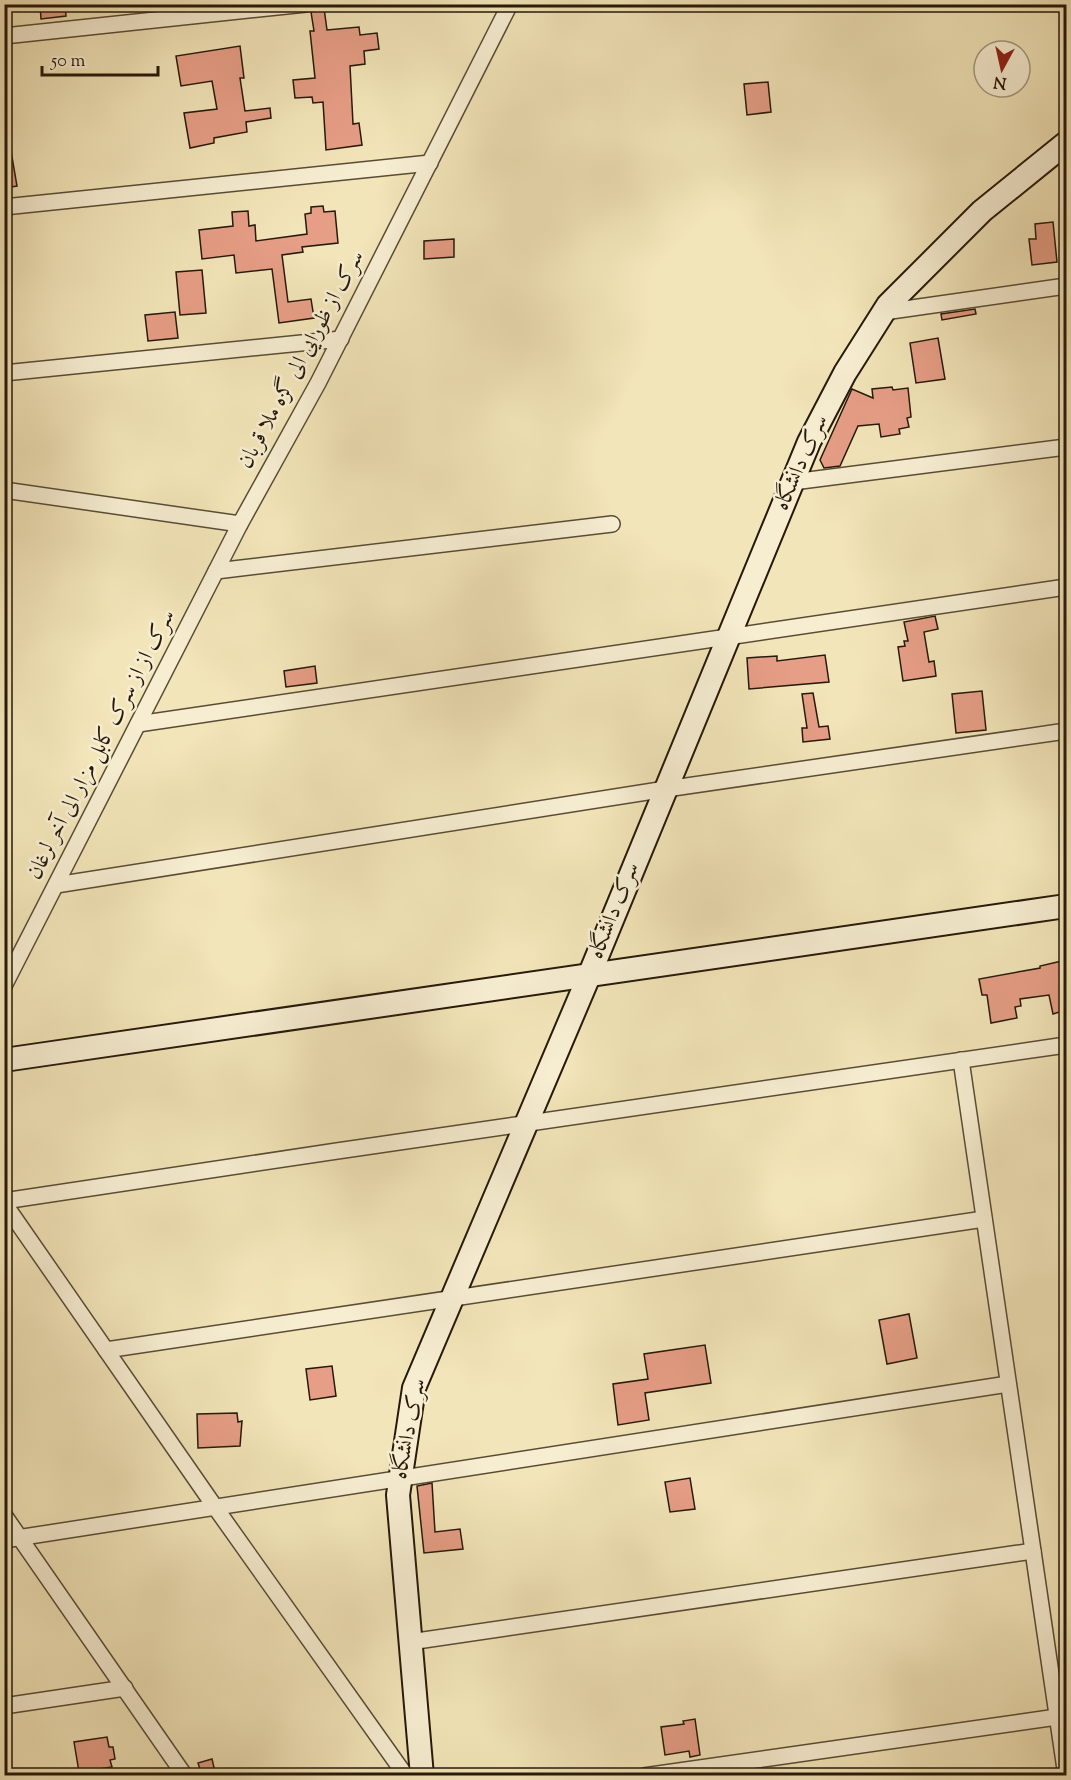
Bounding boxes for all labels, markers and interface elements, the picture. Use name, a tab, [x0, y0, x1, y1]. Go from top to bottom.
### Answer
scale bar	[42, 39, 158, 77]
north arrow	[972, 39, 1032, 99]
text: 50 m	[50, 49, 86, 75]
text: N	[992, 69, 1008, 94]
street label: سرک از ظورایی الی گزه ملا قربان	[230, 245, 373, 475]
street label: سرک دانشگاه	[767, 410, 837, 516]
street label: سرک از از سرک کابل مزار الی آخر لرغان	[20, 604, 184, 886]
street label: سرک دانشگاه	[581, 858, 649, 964]
street label: سرک دانشگاه	[385, 1376, 435, 1482]

